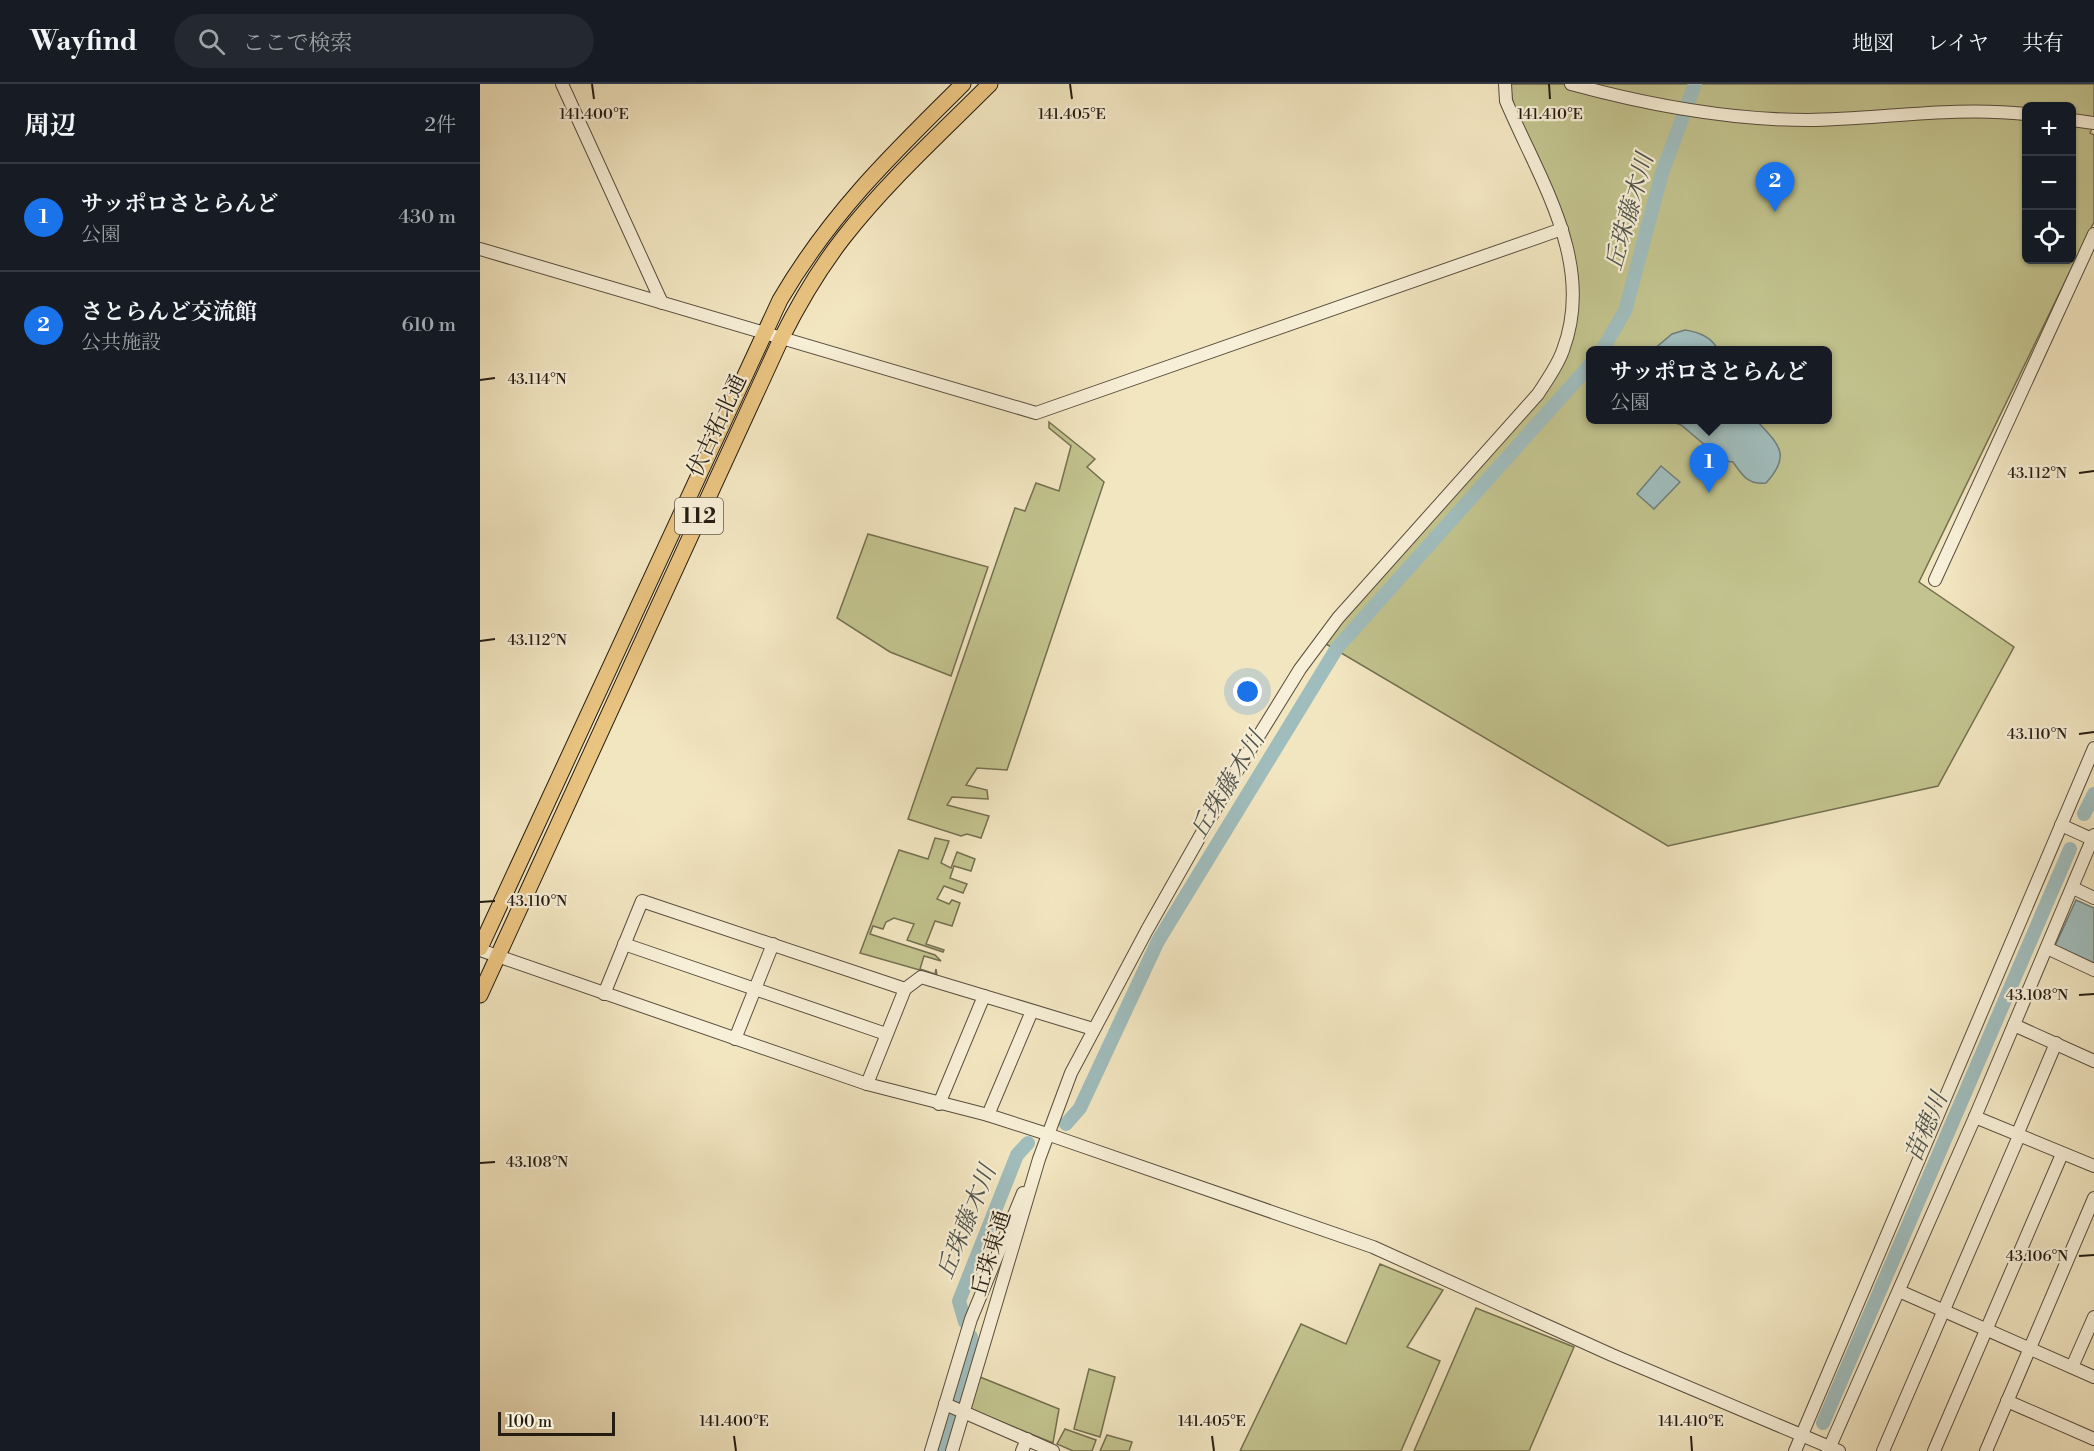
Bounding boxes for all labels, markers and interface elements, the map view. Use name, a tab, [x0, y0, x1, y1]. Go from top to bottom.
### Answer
search box	[174, 14, 594, 68]
text: Wayfind	[30, 24, 138, 59]
icon: search	[195, 25, 228, 58]
text: ここで検索	[243, 30, 353, 57]
text: 地図	[1852, 31, 1894, 57]
text: レイヤ	[1927, 31, 1989, 57]
text: 共有	[2022, 31, 2064, 57]
map controls	[2022, 102, 2076, 264]
button: +	[2022, 102, 2076, 156]
text: 141.400°E	[559, 105, 629, 124]
text: 141.405°E	[1038, 105, 1106, 124]
text: 141.410°E	[1517, 105, 1583, 124]
text: 周辺	[24, 110, 76, 142]
text: 2件	[425, 113, 456, 138]
water label: 丘珠藤木川	[1599, 148, 1662, 274]
button: −	[2022, 156, 2076, 210]
pin: 2	[1756, 162, 1794, 212]
text: サッポロさとらんど	[81, 191, 279, 218]
text: 1	[39, 205, 48, 230]
text: 430 m	[398, 205, 456, 230]
button: locate	[2022, 210, 2076, 264]
text: 公園	[81, 223, 121, 248]
text: さとらんど交流館	[81, 299, 257, 326]
text: 2	[37, 313, 50, 338]
text: 610 m	[402, 313, 456, 338]
text: 公共施設	[81, 331, 161, 356]
popup	[1586, 346, 1832, 424]
text: サッポロさとらんど	[1610, 359, 1808, 386]
text: 43.114°N	[507, 370, 567, 389]
street label: 伏古拓北通	[682, 370, 753, 481]
text: 公園	[1610, 391, 1650, 416]
pin: 1	[1690, 444, 1728, 493]
text: 43.112°N	[2007, 464, 2067, 483]
road number: 112	[675, 498, 723, 534]
text: 43.112°N	[507, 631, 567, 650]
your location	[1233, 677, 1262, 706]
water label: 丘珠藤木川	[1184, 724, 1273, 845]
text: 43.110°N	[2007, 725, 2067, 744]
text: 43.110°N	[507, 892, 567, 911]
text: 43.108°N	[2006, 986, 2068, 1005]
water label: 苗穂川	[1899, 1086, 1956, 1166]
text: 43.108°N	[506, 1153, 568, 1172]
water label: 丘珠藤木川	[931, 1158, 1004, 1284]
street label: 丘珠東通	[966, 1207, 1017, 1299]
text: 43.106°N	[2006, 1247, 2068, 1266]
scale bar	[498, 1409, 615, 1436]
text: 100 m	[507, 1412, 552, 1432]
text: 141.400°E	[699, 1412, 769, 1431]
text: 141.405°E	[1178, 1412, 1246, 1431]
text: 141.410°E	[1658, 1412, 1724, 1431]

